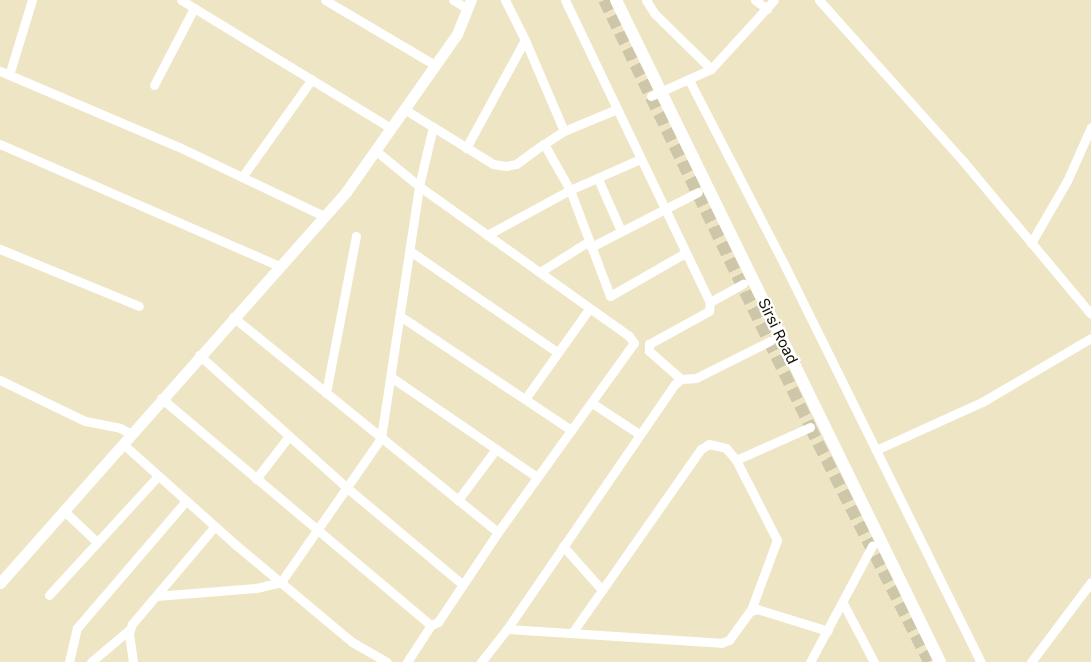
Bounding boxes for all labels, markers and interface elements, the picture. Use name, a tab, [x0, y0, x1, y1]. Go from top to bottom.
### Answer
street label: Sirsi Road	[754, 295, 802, 367]

